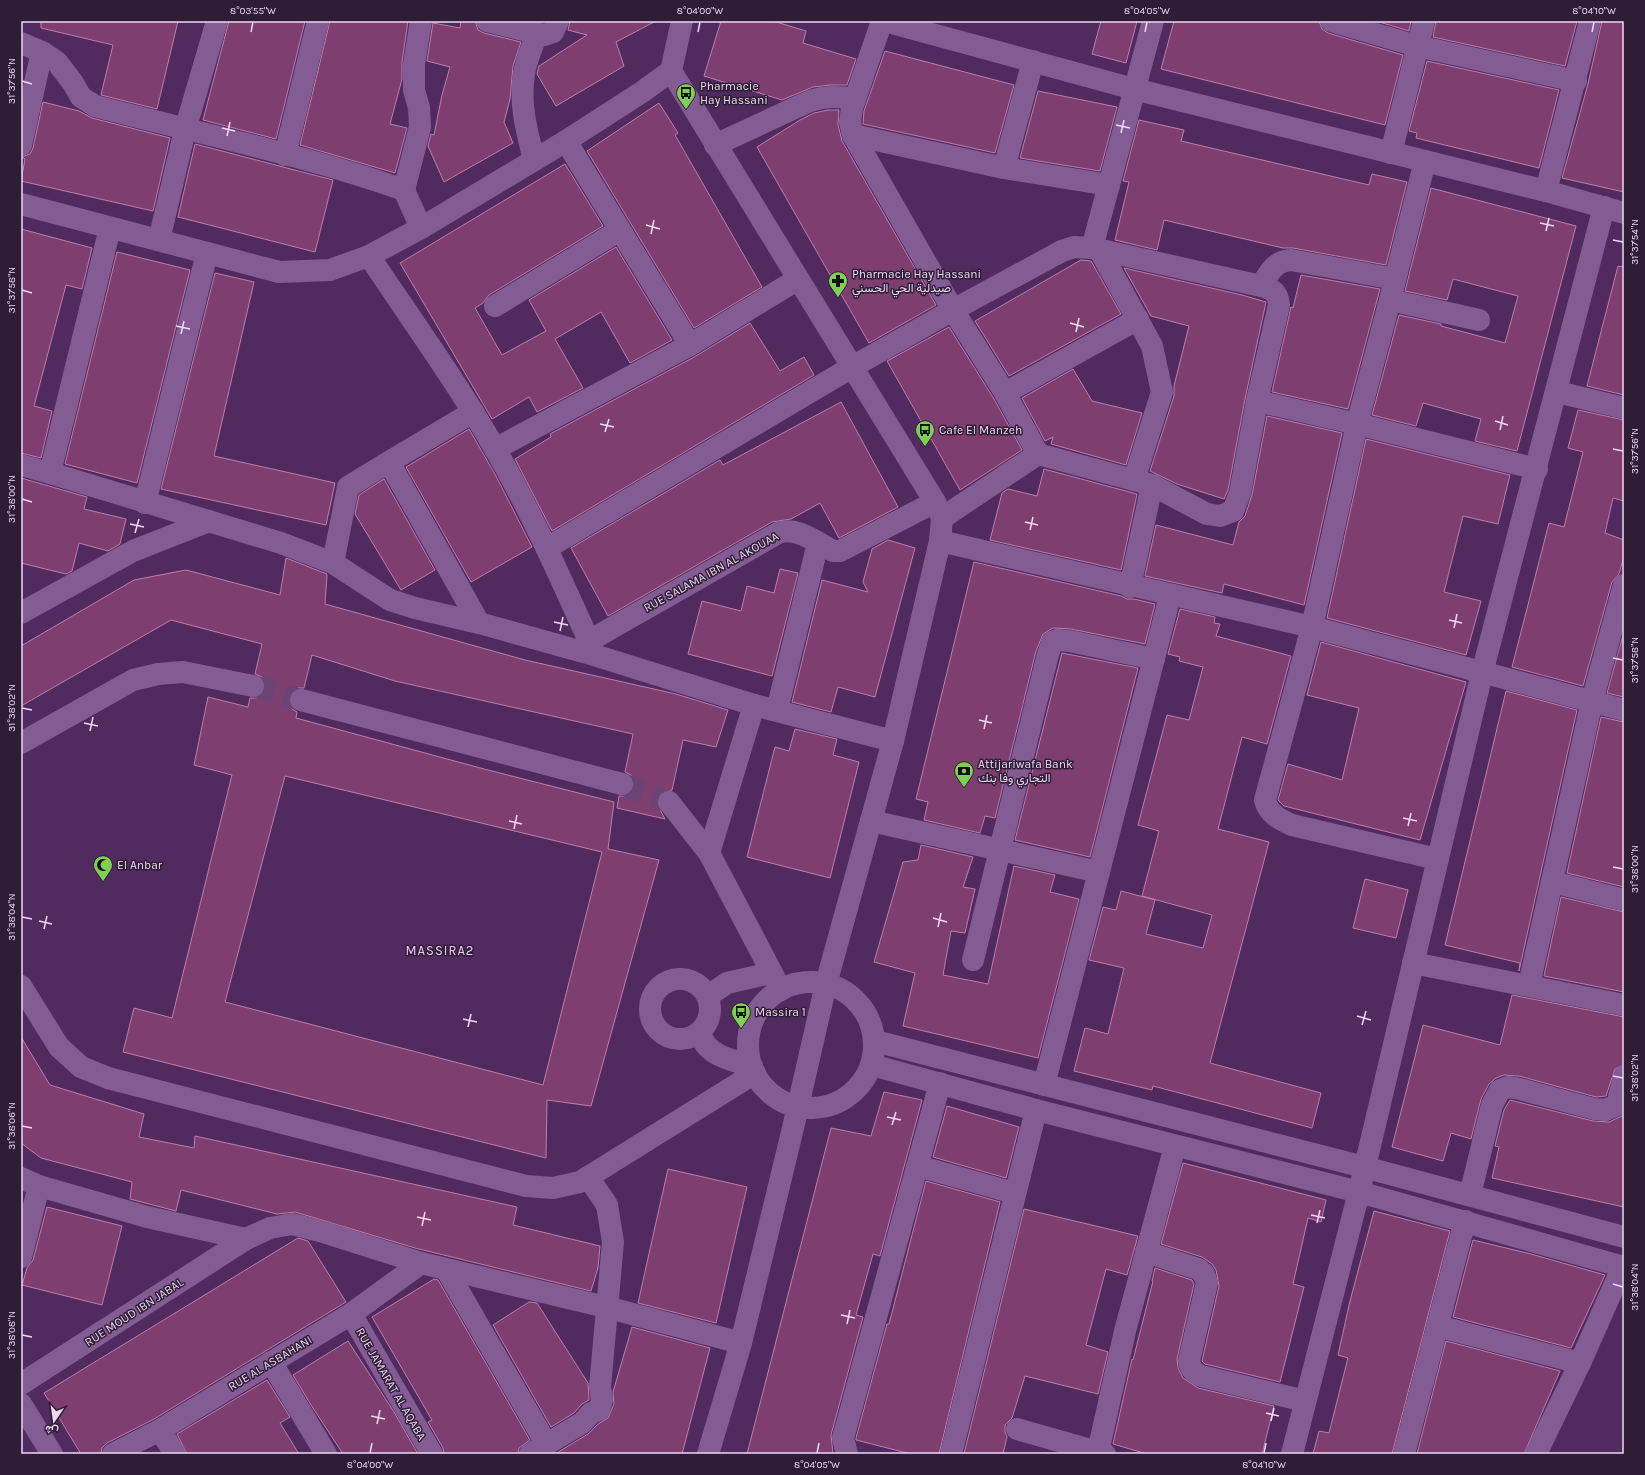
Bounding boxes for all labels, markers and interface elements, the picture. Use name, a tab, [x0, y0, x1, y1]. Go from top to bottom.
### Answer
text: 8°03'55"W	[230, 5, 276, 17]
text: 8°04'00"W	[677, 5, 723, 17]
text: 8°04'05"W	[1124, 5, 1170, 17]
text: 8°04'10"W	[1572, 5, 1616, 17]
text: 31°37'56"N	[6, 58, 18, 104]
place label: Pharmacie Hay Hassani	[700, 79, 768, 107]
bus stop icon: Pharmacie Hay Hassani	[675, 82, 697, 110]
text: 31°37'54"N	[1629, 219, 1641, 265]
text: 31°37'58"N	[6, 267, 18, 313]
place label: Pharmacie Hay Hassani صيدلية الحي الحسني	[852, 267, 981, 298]
pharmacy icon: Pharmacie Hay Hassani صيدلية الحي الحسني	[827, 270, 849, 298]
bus stop icon: Cafe El Manzeh	[914, 419, 936, 447]
place label: Cafe El Manzeh	[939, 423, 1022, 437]
text: 31°37'56"N	[1629, 428, 1641, 474]
text: 31°38'00"N	[6, 475, 18, 523]
street label: RUE SALAMA IBN AL AKOUAA	[641, 529, 781, 615]
text: 31°37'58"N	[1629, 637, 1641, 683]
text: 31°38'02"N	[6, 684, 18, 732]
place label: Attijariwafa Bank التجاري وفا بنك	[978, 757, 1073, 788]
bank icon: Attijariwafa Bank التجاري وفا بنك	[953, 760, 975, 788]
text: 31°38'00"N	[1629, 845, 1641, 893]
mosque icon: El Anbar	[92, 854, 114, 882]
place label: El Anbar	[117, 858, 163, 872]
text: 31°38'04"N	[6, 893, 18, 941]
district label: MASSIRA2	[406, 943, 474, 958]
bus stop icon: Massira 1	[730, 1001, 752, 1029]
place label: Massira 1	[755, 1005, 806, 1019]
text: 31°38'02"N	[1629, 1054, 1641, 1102]
text: 31°38'06"N	[6, 1102, 18, 1150]
text: 31°38'04"N	[1629, 1263, 1641, 1311]
street label: RUE MOUD IBN JABAL	[82, 1275, 186, 1349]
text: 31°38'08"N	[6, 1311, 18, 1359]
street label: RUE JAMARAT AL AQABA	[353, 1325, 429, 1443]
street label: RUE AL ASBAHANI	[226, 1333, 314, 1393]
north arrow	[34, 1401, 74, 1441]
text: ش	[44, 1422, 60, 1438]
text: 8°04'00"W	[347, 1459, 393, 1471]
text: 8°04'05"W	[794, 1459, 840, 1471]
text: 8°04'10"W	[1242, 1459, 1286, 1471]

